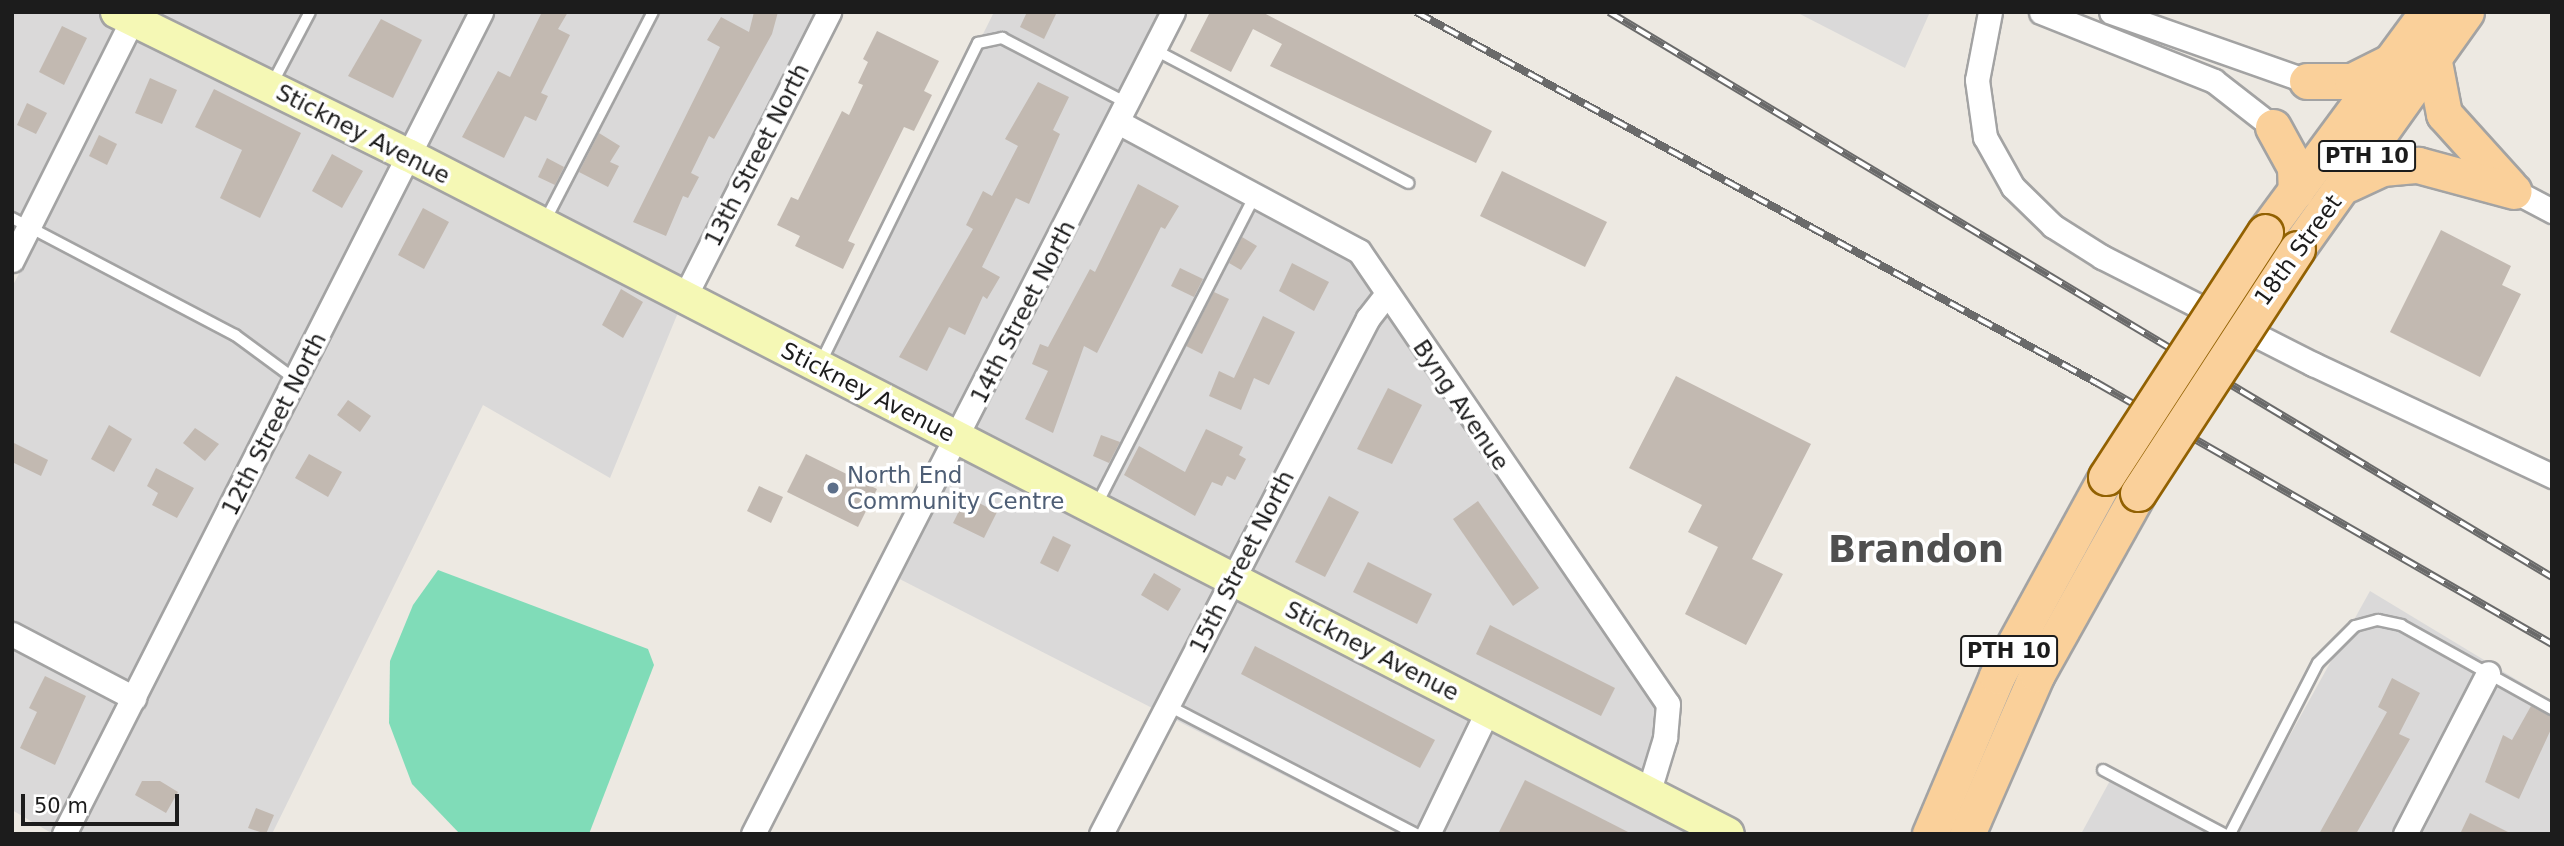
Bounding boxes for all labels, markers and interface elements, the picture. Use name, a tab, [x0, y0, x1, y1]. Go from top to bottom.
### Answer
street label: 13th Street North	[699, 59, 815, 251]
street label: Stickney Avenue	[272, 78, 454, 190]
road number: PTH 10	[2318, 138, 2416, 174]
street label: 18th Street	[2249, 189, 2347, 311]
street label: 14th Street North	[965, 216, 1081, 408]
street label: 12th Street North	[216, 328, 332, 520]
street label: Byng Avenue	[1407, 335, 1515, 475]
street label: Stickney Avenue	[777, 336, 959, 448]
place label: North End Community Centre	[847, 461, 1064, 515]
street label: 15th Street North	[1184, 466, 1300, 658]
marker: North End Community Centre	[825, 480, 841, 496]
district label: Brandon	[1828, 528, 2004, 572]
street label: Stickney Avenue	[1281, 595, 1463, 707]
road number: PTH 10	[1960, 634, 2058, 668]
scale bar	[24, 780, 182, 824]
text: 50 m	[34, 794, 88, 818]

